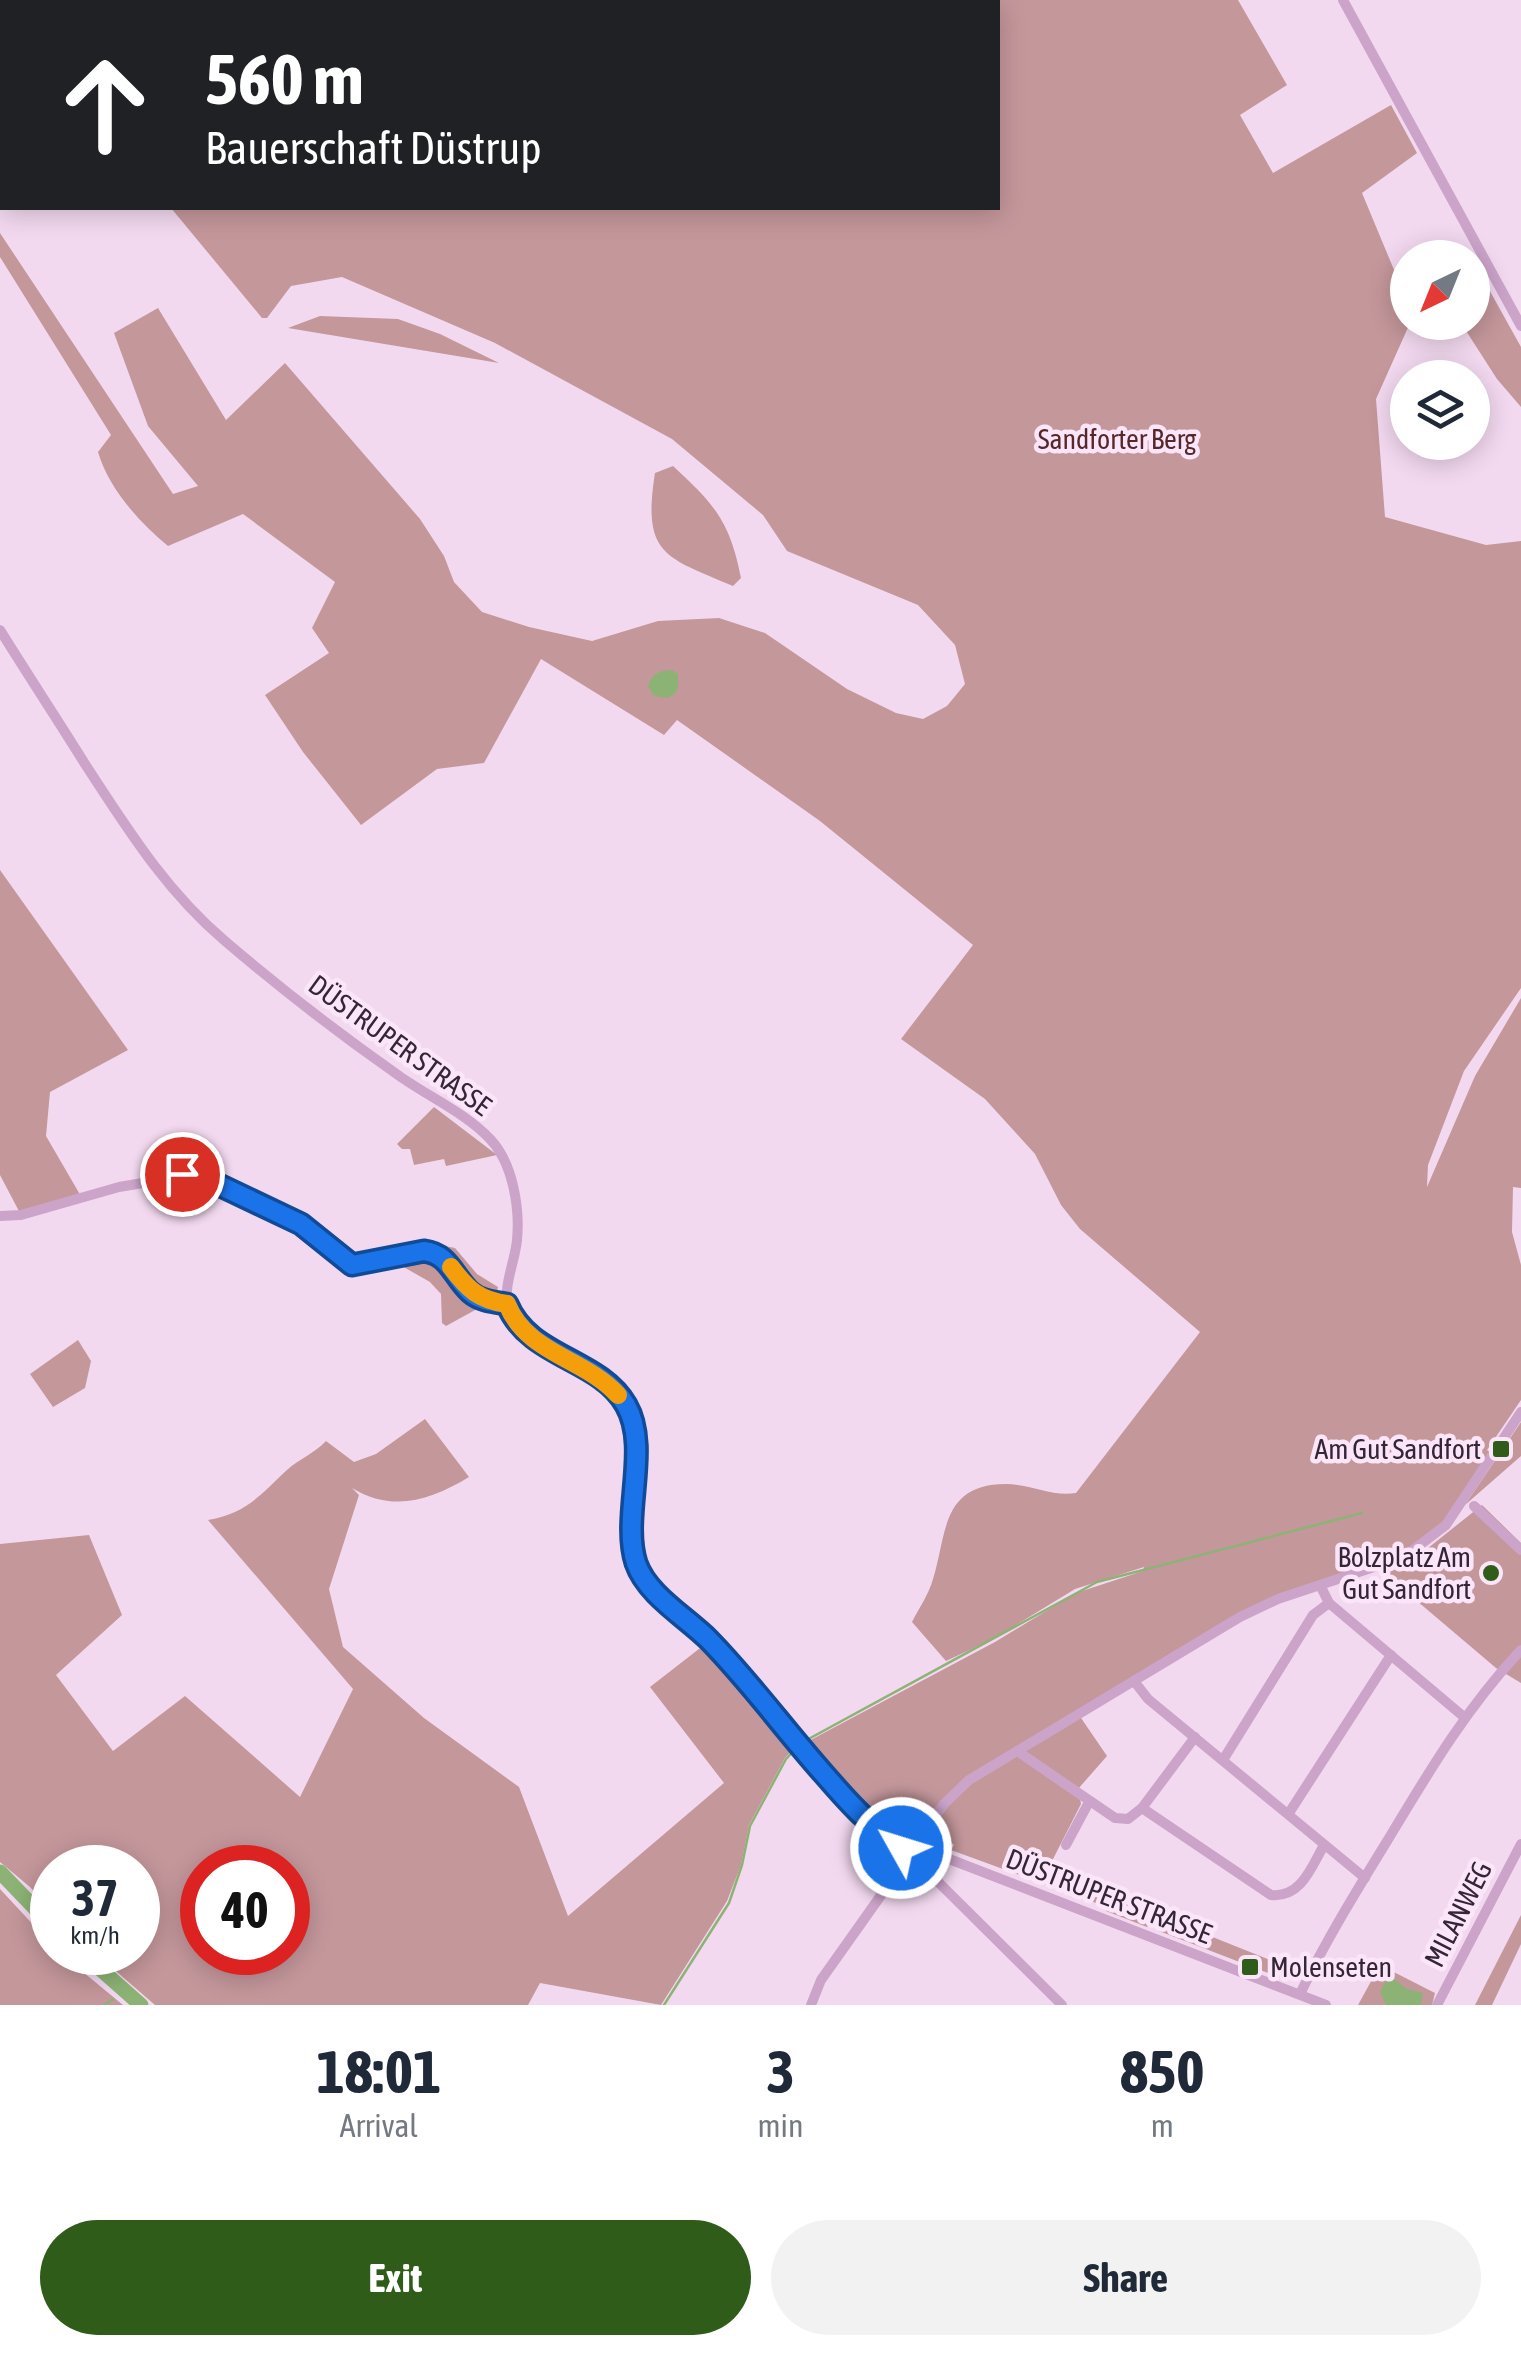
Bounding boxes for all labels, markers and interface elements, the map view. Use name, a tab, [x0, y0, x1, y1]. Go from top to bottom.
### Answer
text: 560 m	[205, 39, 364, 119]
icon: ahead	[40, 40, 170, 170]
text: Bauerschaft Düstrup	[205, 122, 542, 174]
north arrow	[1390, 240, 1490, 340]
map controls	[1390, 240, 1490, 460]
button: layers	[1390, 360, 1490, 460]
park label: Sandforter Berg	[1038, 423, 1196, 455]
street label: DÜSTRUPER STRASSE	[303, 968, 497, 1122]
pin	[140, 1132, 225, 1217]
icon: arrive	[155, 1147, 210, 1202]
place label: Am Gut Sandfort	[1314, 1433, 1481, 1465]
marker: Am Gut Sandfort	[1490, 1438, 1512, 1460]
place label: Bolzplatz Am Gut Sandfort	[1337, 1541, 1471, 1605]
marker: Bolzplatz Am Gut Sandfort	[1480, 1562, 1502, 1584]
position arrow	[849, 1796, 953, 1900]
street label: DÜSTRUPER STRASSE	[1002, 1842, 1216, 1950]
speed limit sign: 40	[180, 1845, 310, 1975]
street label: MILANWEG	[1418, 1856, 1498, 1972]
text: 37	[71, 1869, 118, 1927]
text: km/h	[70, 1921, 120, 1949]
place label: Molenseten	[1270, 1951, 1392, 1983]
marker: Molenseten	[1239, 1956, 1261, 1978]
text: 18:01	[316, 2037, 441, 2106]
text: 3	[766, 2037, 795, 2106]
text: 850	[1120, 2037, 1205, 2106]
text: Arrival	[340, 2107, 418, 2144]
text: min	[758, 2107, 803, 2144]
text: m	[1151, 2107, 1174, 2144]
button: Exit	[40, 2220, 751, 2335]
button: Share	[771, 2220, 1481, 2335]

